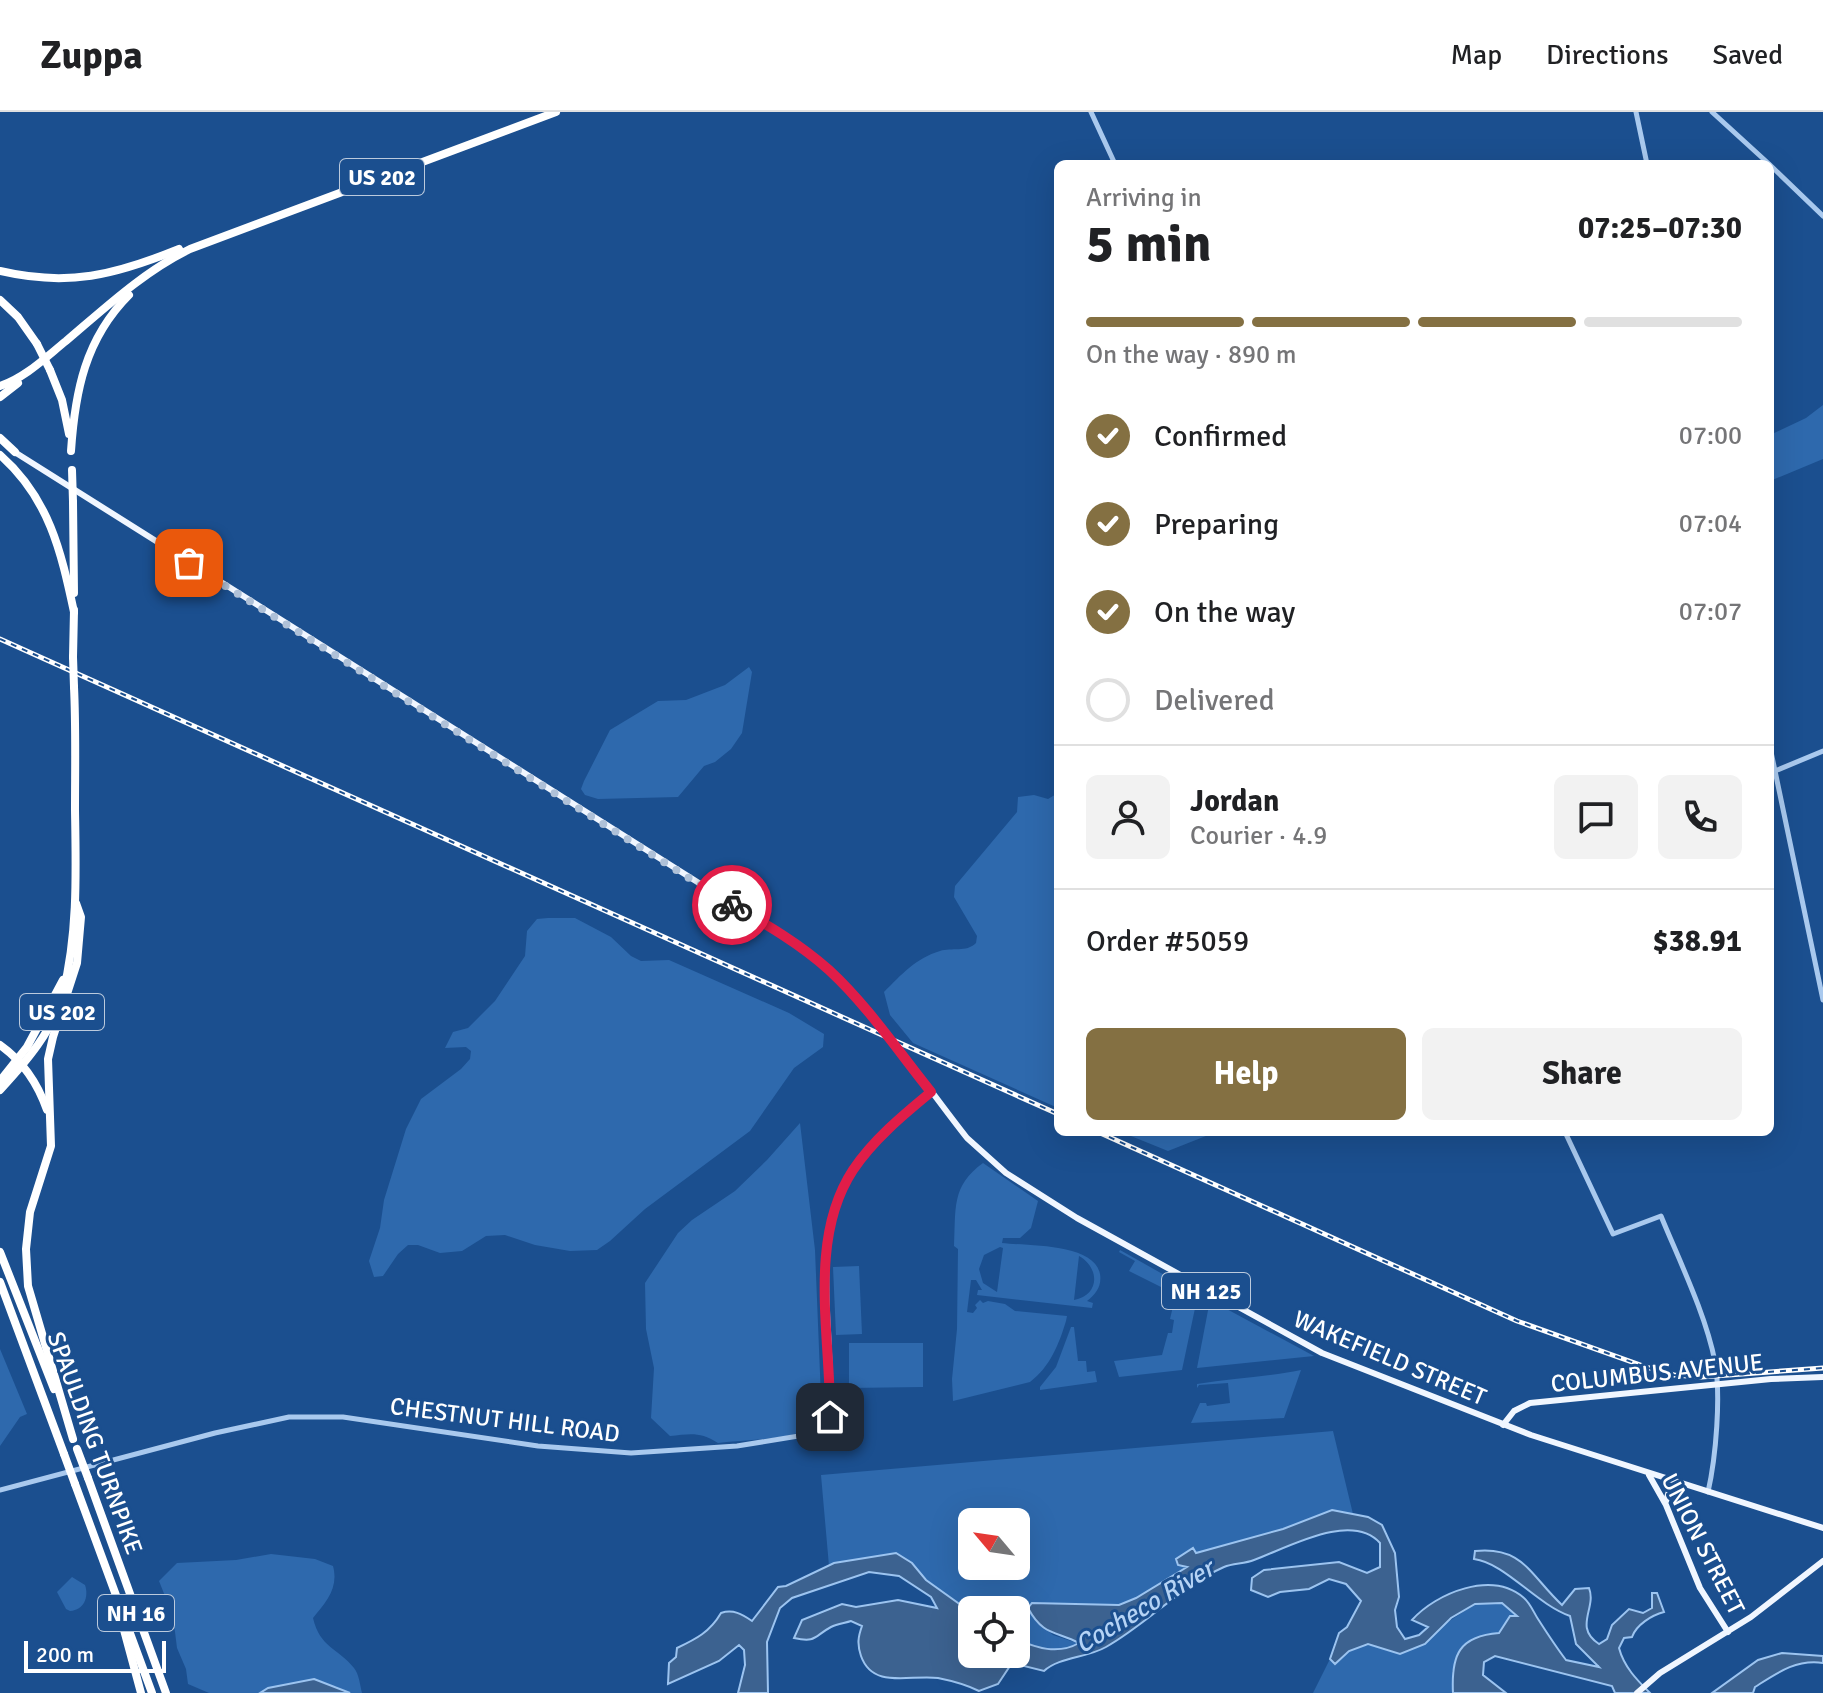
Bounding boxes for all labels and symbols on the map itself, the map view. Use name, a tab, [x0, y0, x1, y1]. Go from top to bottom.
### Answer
road number: US 202	[340, 159, 424, 195]
pin	[155, 529, 223, 597]
courier	[692, 865, 772, 945]
road number: US 202	[20, 994, 104, 1030]
road number: NH 125	[1162, 1273, 1250, 1309]
street label: WAKEFIELD STREET	[1289, 1304, 1491, 1412]
street label: SPAULDING TURNPIKE	[41, 1328, 149, 1558]
street label: COLUMBUS AVENUE	[1549, 1347, 1765, 1399]
pin	[796, 1383, 864, 1451]
street label: CHESTNUT HILL ROAD	[388, 1391, 622, 1449]
street label: UNION STREET	[1655, 1468, 1752, 1620]
north arrow	[958, 1508, 1030, 1580]
water label: Cocheco River	[1069, 1551, 1223, 1661]
road number: NH 16	[98, 1595, 174, 1631]
scale bar	[24, 1637, 166, 1673]

